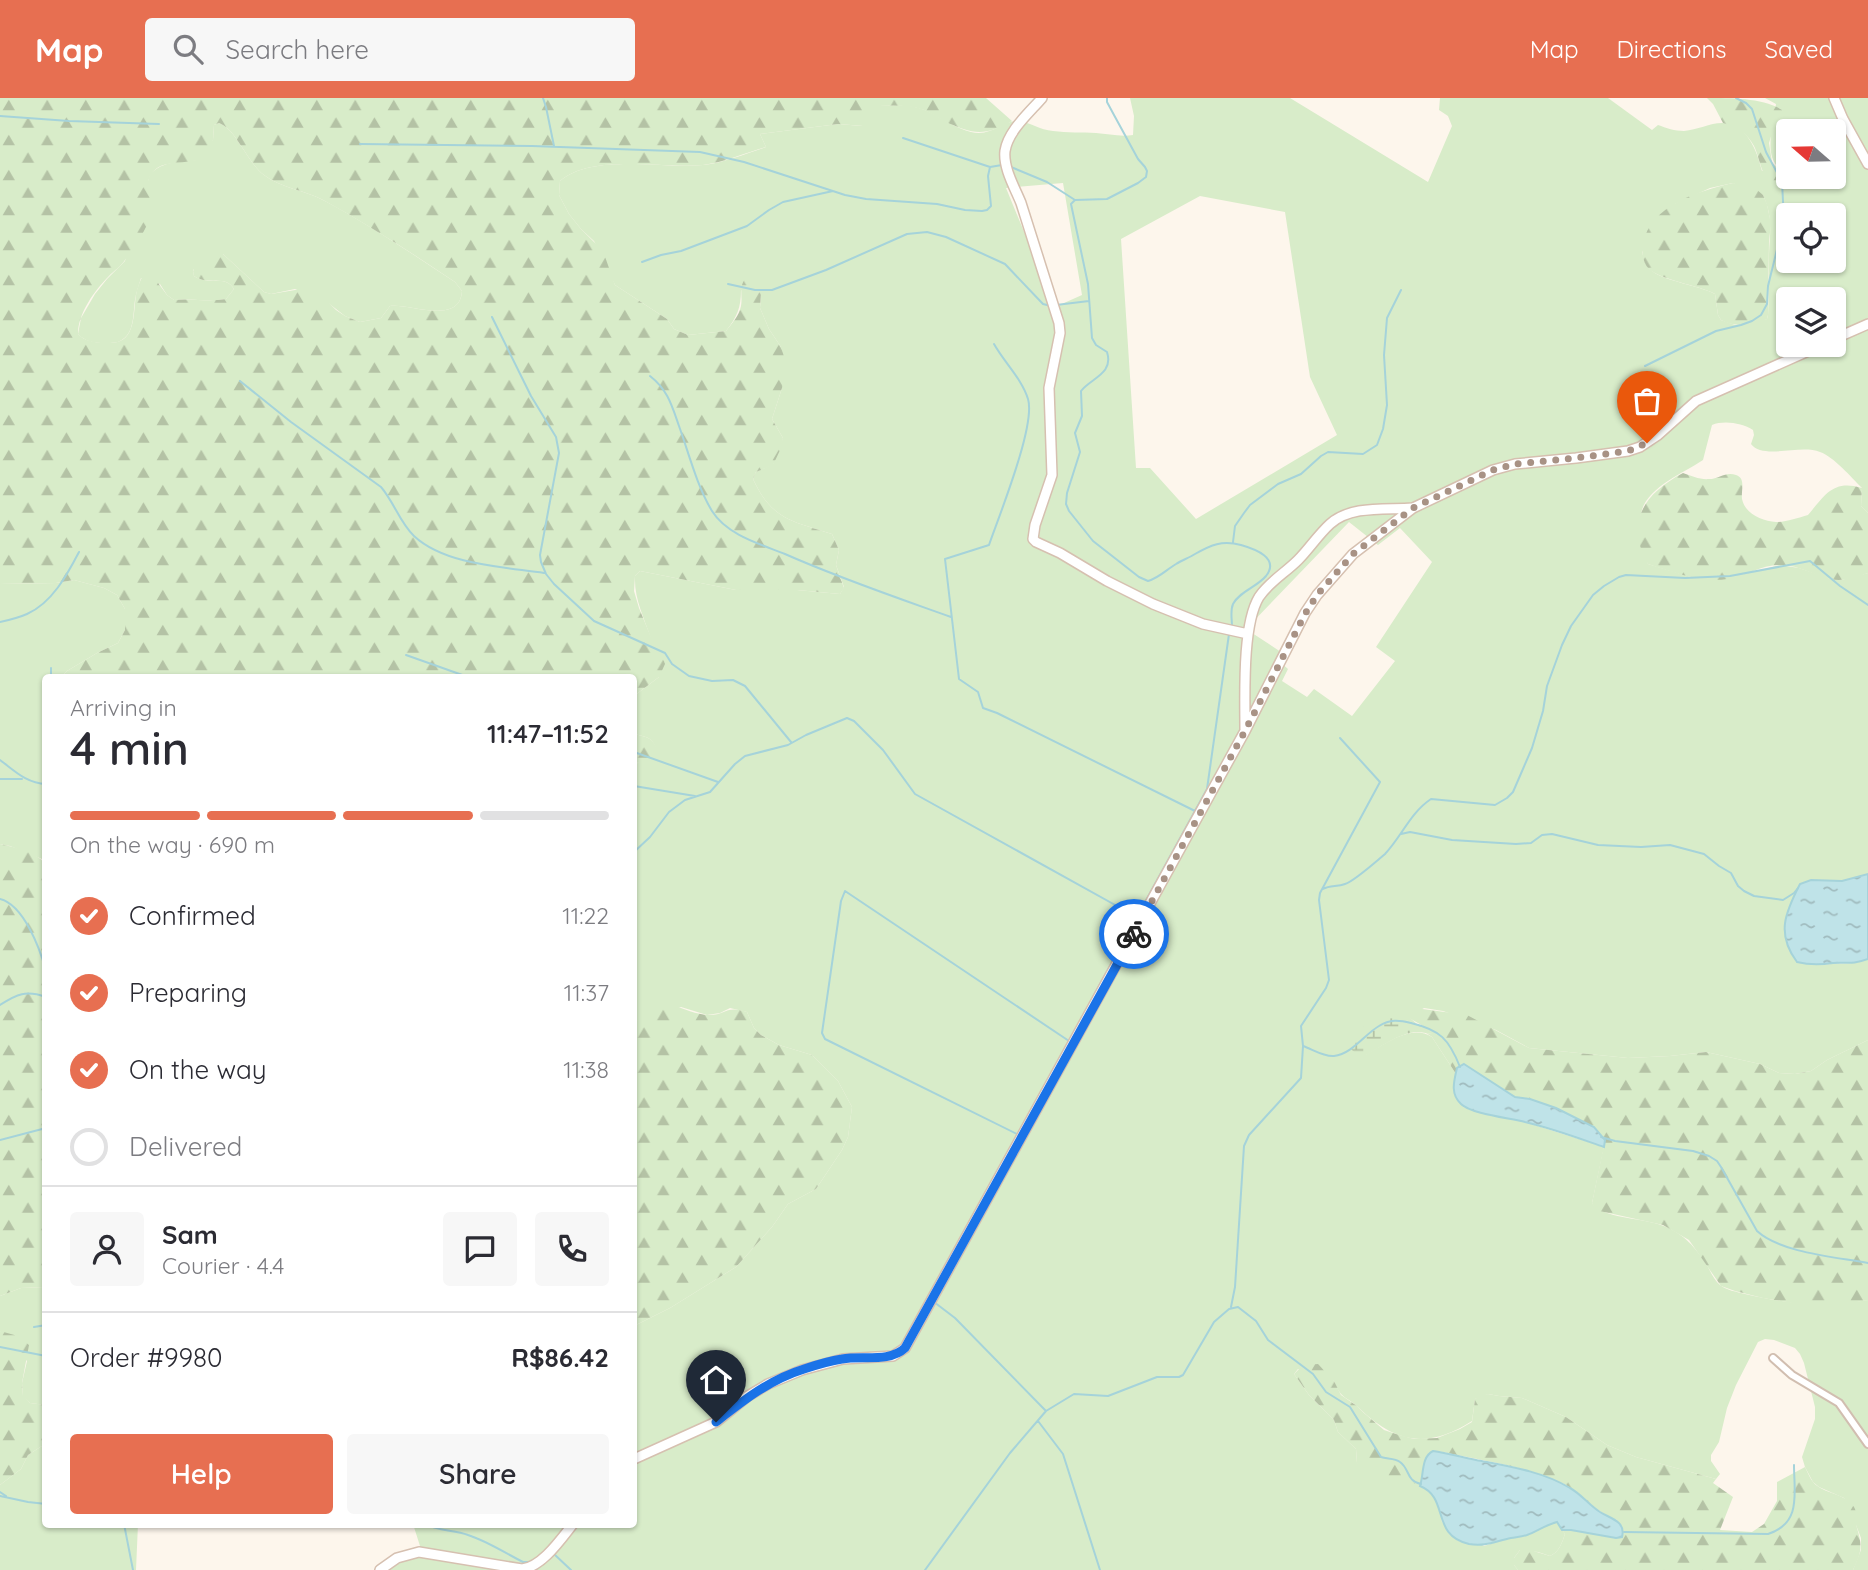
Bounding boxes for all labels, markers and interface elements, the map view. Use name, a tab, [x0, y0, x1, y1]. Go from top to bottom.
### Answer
search box	[145, 18, 635, 81]
text: Map	[35, 29, 103, 70]
icon: search	[169, 30, 207, 68]
text: Search here	[225, 33, 369, 66]
text: Map	[1530, 34, 1579, 64]
text: Directions	[1617, 34, 1727, 64]
text: Saved	[1765, 34, 1833, 64]
north arrow	[1776, 119, 1846, 189]
map controls	[1776, 119, 1846, 357]
button: locate	[1776, 203, 1846, 273]
button: layers	[1776, 287, 1846, 357]
pin	[1617, 371, 1677, 443]
icon: bag	[1628, 382, 1666, 420]
text: Arriving in	[70, 693, 177, 722]
text: 11:47–11:52	[487, 717, 609, 750]
text: 4 min	[70, 719, 189, 777]
text: On the way · 690 m	[70, 830, 275, 859]
icon: check	[70, 897, 108, 935]
text: Confirmed	[129, 899, 256, 932]
courier	[1099, 899, 1169, 969]
text: 11:22	[562, 901, 609, 930]
icon: bike	[1115, 915, 1153, 953]
icon: check	[70, 974, 108, 1012]
text: Preparing	[129, 976, 247, 1009]
text: 11:37	[564, 978, 609, 1007]
icon: check	[70, 1051, 108, 1089]
text: On the way	[129, 1053, 267, 1086]
text: 11:38	[563, 1055, 609, 1084]
text: Delivered	[129, 1130, 242, 1163]
button: person	[70, 1212, 144, 1286]
button: chat	[443, 1212, 517, 1286]
button: phone	[535, 1212, 609, 1286]
text: Sam	[162, 1218, 218, 1251]
text: Courier · 4.4	[162, 1251, 284, 1280]
text: Order #9980	[70, 1341, 222, 1374]
text: R$86.42	[511, 1341, 609, 1374]
pin	[686, 1350, 746, 1422]
icon: home	[697, 1361, 735, 1399]
button: Help	[70, 1434, 333, 1514]
button: Share	[347, 1434, 609, 1514]

